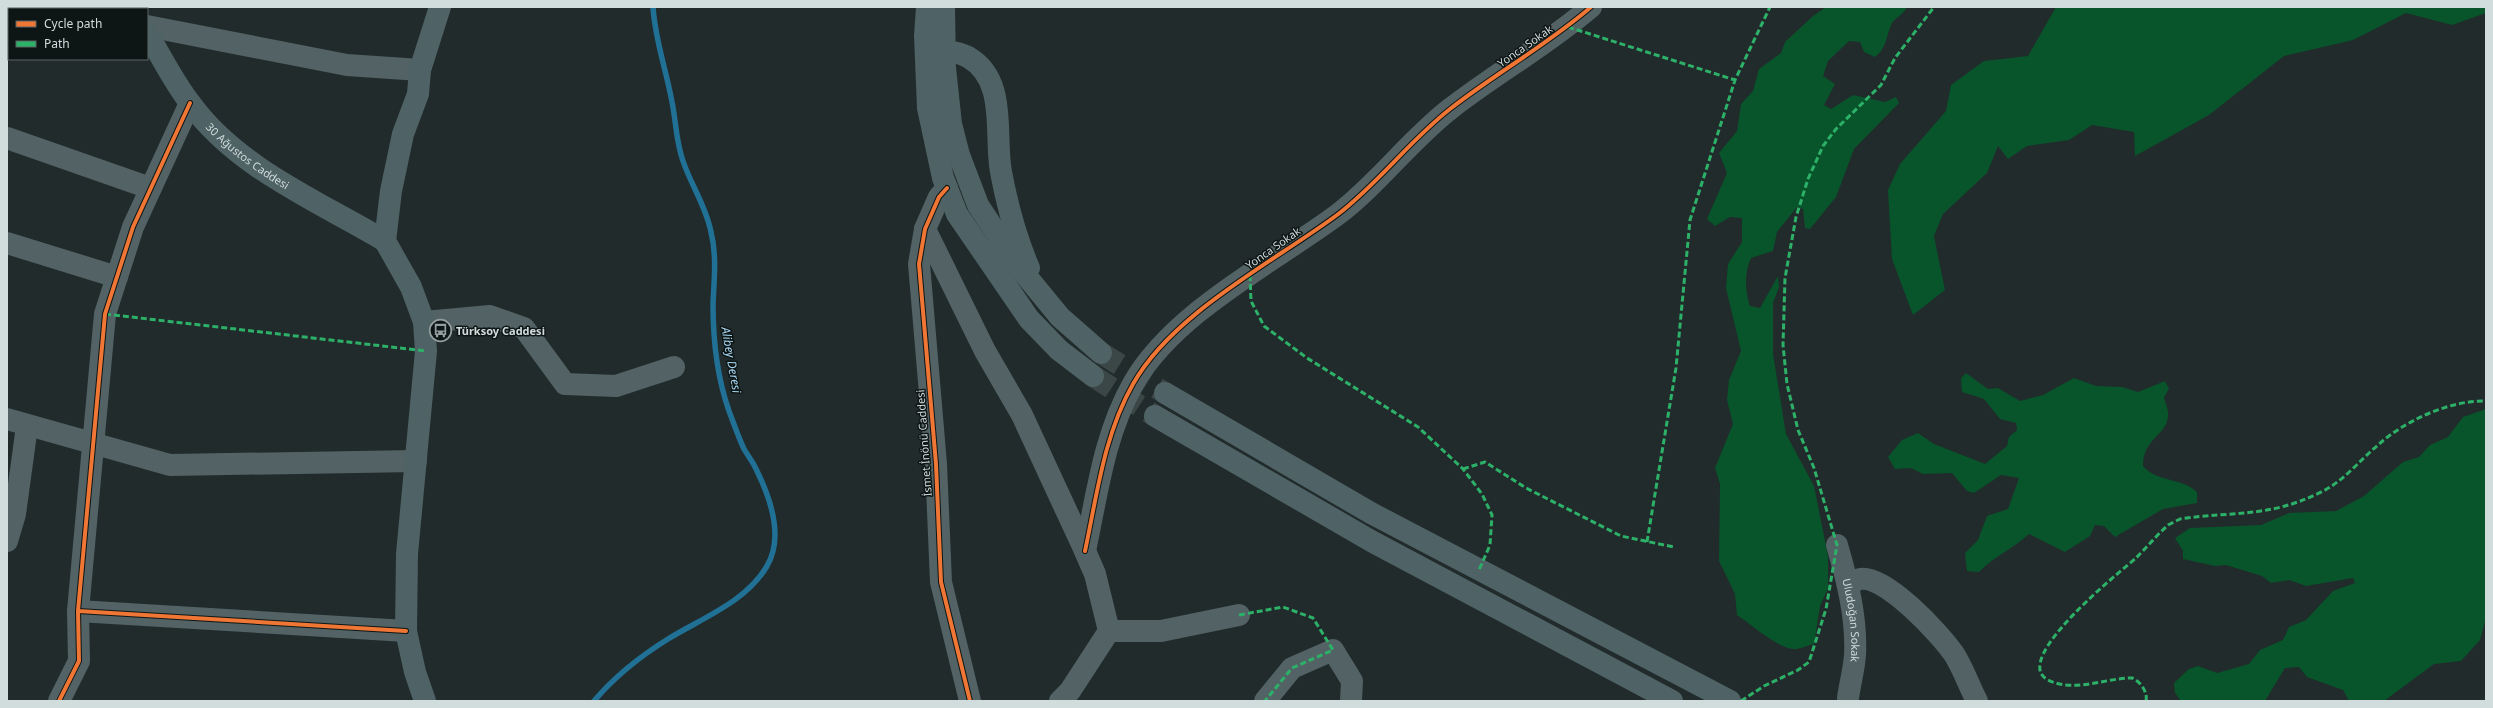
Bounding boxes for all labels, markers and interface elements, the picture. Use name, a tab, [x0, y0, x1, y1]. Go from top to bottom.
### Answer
legend	[8, 8, 148, 60]
text: Cycle path	[44, 15, 102, 32]
street label: Yonca Sokak	[1494, 21, 1555, 70]
text: Path	[44, 35, 70, 52]
street label: 30 Ağustos Caddesi	[203, 119, 292, 192]
street label: Yonca Sokak	[1242, 223, 1303, 272]
bus stop icon: Türksoy Caddesi	[427, 318, 453, 344]
place label: Türksoy Caddesi	[456, 323, 545, 338]
water label: Alibey Deresi	[717, 324, 746, 395]
street label: İsmet İnönü Caddesi	[912, 389, 935, 497]
street label: Uludoğan Sokak	[1839, 577, 1863, 663]

